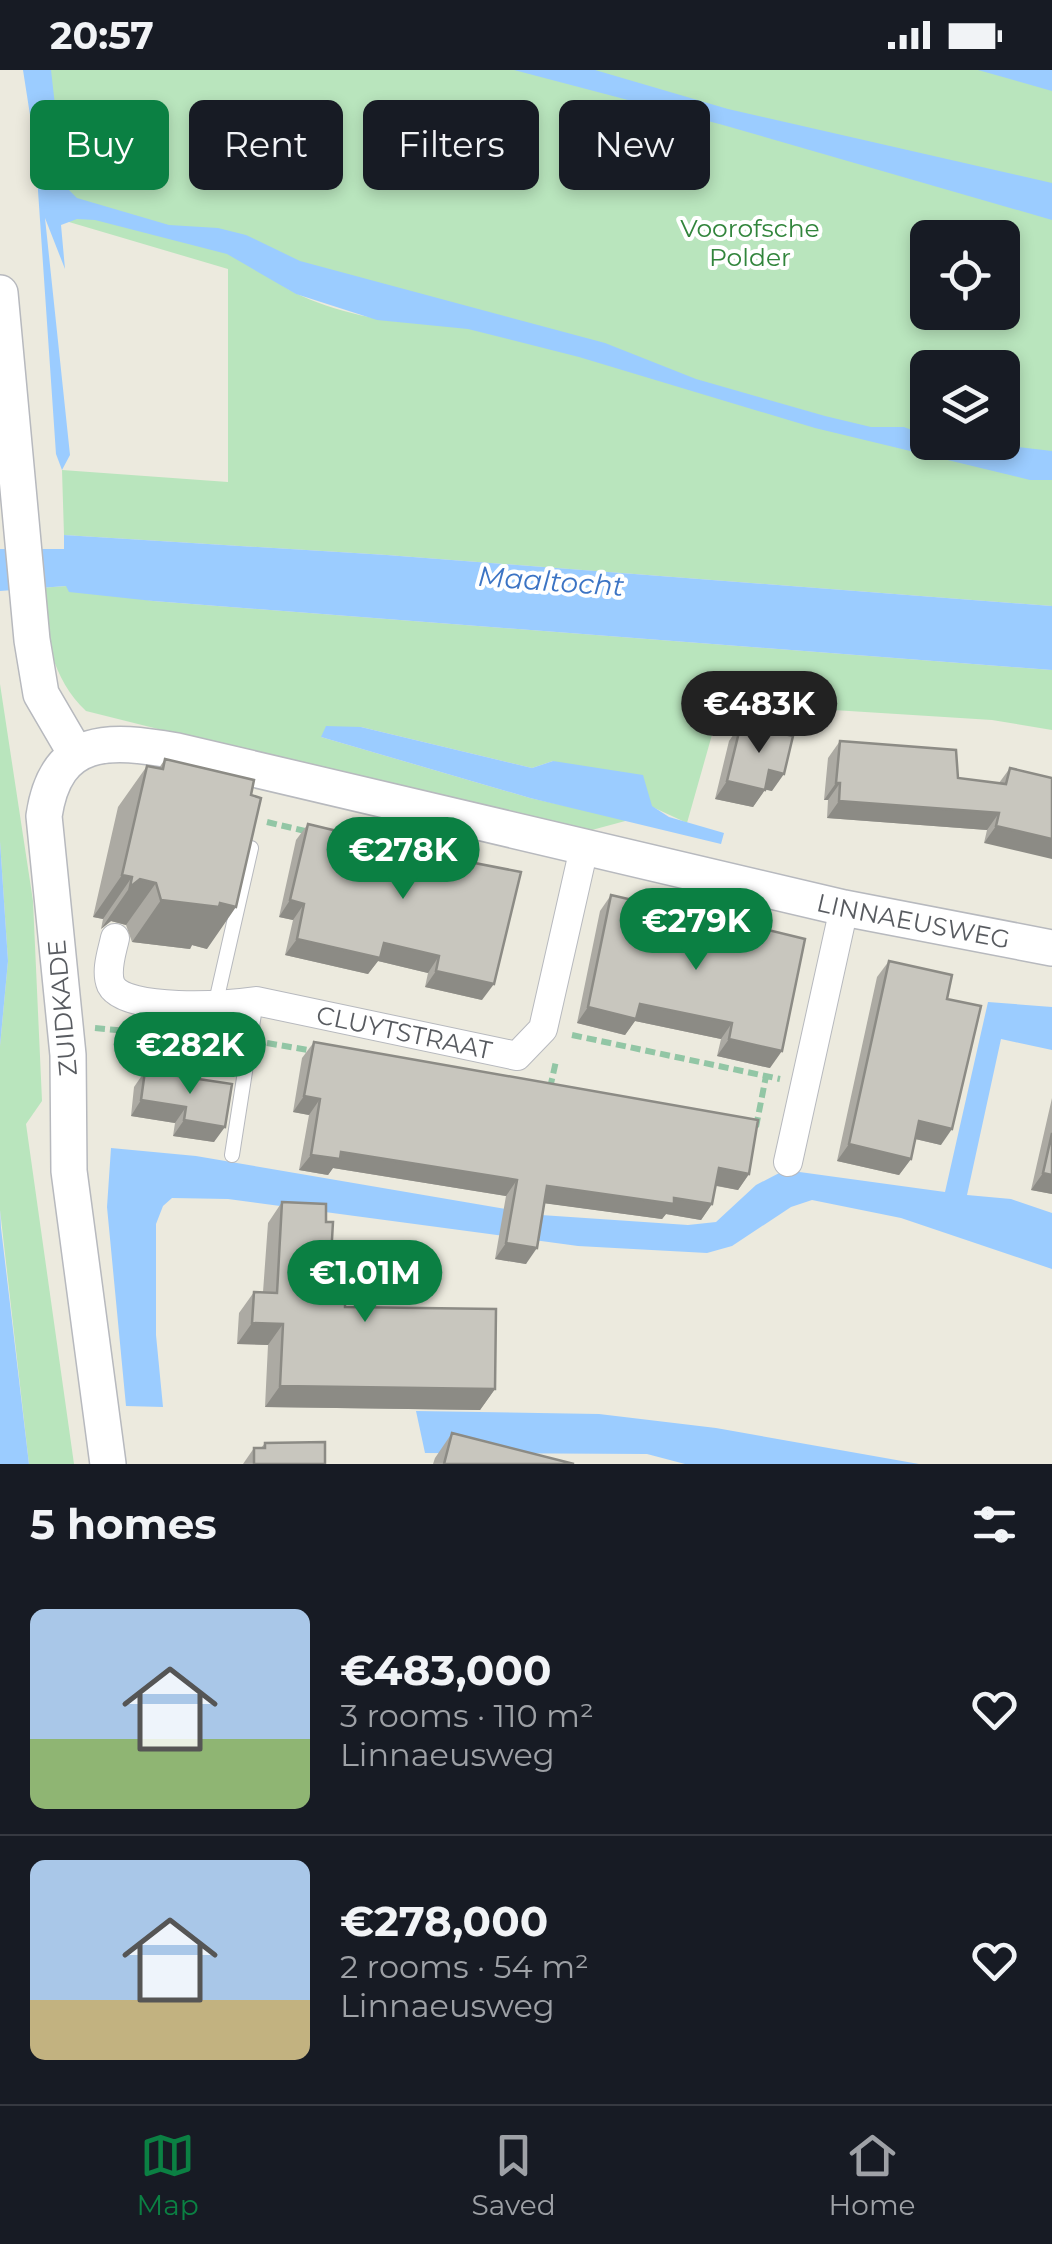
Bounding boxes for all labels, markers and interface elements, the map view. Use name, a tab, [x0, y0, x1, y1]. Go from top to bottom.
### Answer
text: 20:57	[50, 12, 154, 59]
chip: Buy	[30, 100, 169, 190]
chip: Rent	[189, 100, 343, 190]
chip: Filters	[363, 100, 539, 190]
chip: New	[559, 100, 710, 190]
park label: Voorofsche Polder	[680, 213, 820, 272]
map controls	[910, 220, 1020, 460]
button: locate	[910, 220, 1020, 330]
button: layers	[910, 350, 1020, 460]
water label: Maaltocht	[477, 559, 626, 603]
pin: €483K	[689, 671, 829, 756]
text: €483K	[703, 684, 815, 723]
pin: €278K	[333, 817, 473, 902]
text: €278K	[349, 830, 457, 869]
street label: LINNAEUSWEG	[814, 887, 1013, 955]
pin: €279K	[626, 888, 766, 973]
text: €279K	[642, 901, 750, 940]
street label: ZUIDKADE	[41, 939, 83, 1077]
street label: CLUYTSTRAAT	[314, 999, 495, 1065]
pin: €282K	[120, 1012, 260, 1097]
text: €282K	[136, 1025, 244, 1064]
pin: €1.01M	[284, 1240, 446, 1325]
text: €1.01M	[309, 1253, 421, 1292]
icon: filters	[967, 1497, 1022, 1552]
text: 5 homes	[30, 1498, 217, 1550]
text: €483,000	[340, 1644, 551, 1696]
icon: home	[110, 1649, 230, 1769]
icon: heart	[967, 1682, 1022, 1737]
text: 3 rooms · 110 m²	[340, 1696, 594, 1735]
text: Linnaeusweg	[340, 1735, 555, 1774]
text: €278,000	[340, 1895, 548, 1947]
icon: home	[110, 1900, 230, 2020]
icon: heart	[967, 1933, 1022, 1988]
text: 2 rooms · 54 m²	[340, 1947, 589, 1986]
text: Linnaeusweg	[340, 1986, 555, 2025]
tab: Map	[136, 2128, 199, 2222]
tab: Saved	[472, 2128, 556, 2222]
tab: Home	[829, 2128, 916, 2222]

